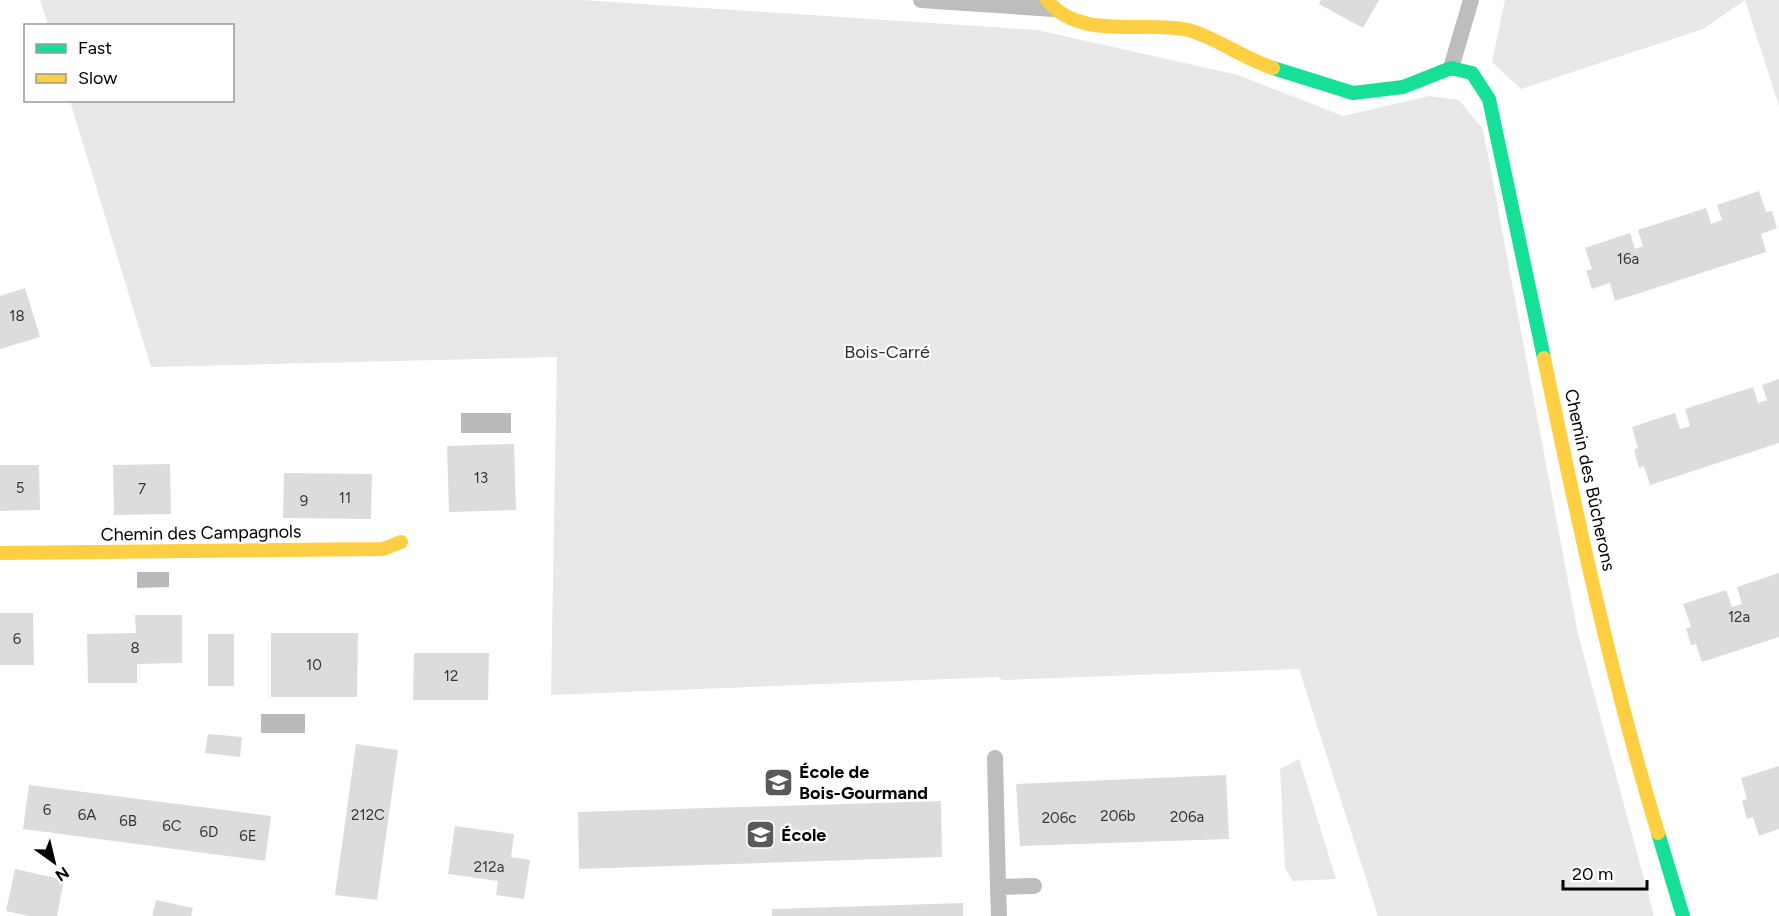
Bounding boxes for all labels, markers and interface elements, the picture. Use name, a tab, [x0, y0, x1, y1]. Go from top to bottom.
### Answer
legend	[24, 24, 234, 102]
text: Fast	[78, 37, 112, 59]
text: Slow	[78, 67, 117, 89]
house number: 16a	[1617, 250, 1639, 268]
house number: 18	[9, 307, 25, 325]
park label: Bois-Carré	[844, 341, 930, 363]
street label: Chemin des Bûcherons	[1560, 387, 1620, 573]
house number: 13	[474, 469, 488, 487]
house number: 5	[16, 479, 24, 497]
house number: 7	[138, 480, 146, 498]
house number: 11	[339, 489, 351, 507]
house number: 9	[300, 492, 308, 510]
street label: Chemin des Campagnols	[100, 520, 302, 546]
house number: 12a	[1728, 608, 1750, 626]
house number: 6	[13, 630, 22, 648]
house number: 8	[130, 639, 140, 657]
house number: 10	[306, 656, 322, 674]
house number: 12	[444, 667, 458, 685]
place label: École de Bois-Gourmand	[799, 761, 928, 804]
school or university icon: École de Bois-Gourmand	[762, 766, 794, 798]
house number: 6	[43, 801, 52, 819]
house number: 6A	[78, 806, 96, 824]
house number: 212C	[351, 806, 385, 824]
house number: 206b	[1100, 807, 1136, 825]
house number: 206a	[1170, 808, 1204, 826]
house number: 206c	[1042, 809, 1076, 827]
house number: 6B	[119, 812, 137, 830]
house number: 6C	[162, 817, 182, 835]
school or university icon: École	[744, 819, 776, 851]
house number: 6D	[200, 823, 218, 841]
place label: École	[781, 824, 826, 846]
house number: 6E	[239, 827, 257, 845]
north arrow	[24, 832, 84, 892]
scale bar	[1563, 853, 1647, 891]
house number: 212a	[474, 858, 504, 876]
text: N	[52, 863, 73, 885]
text: 20 m	[1572, 863, 1613, 885]

